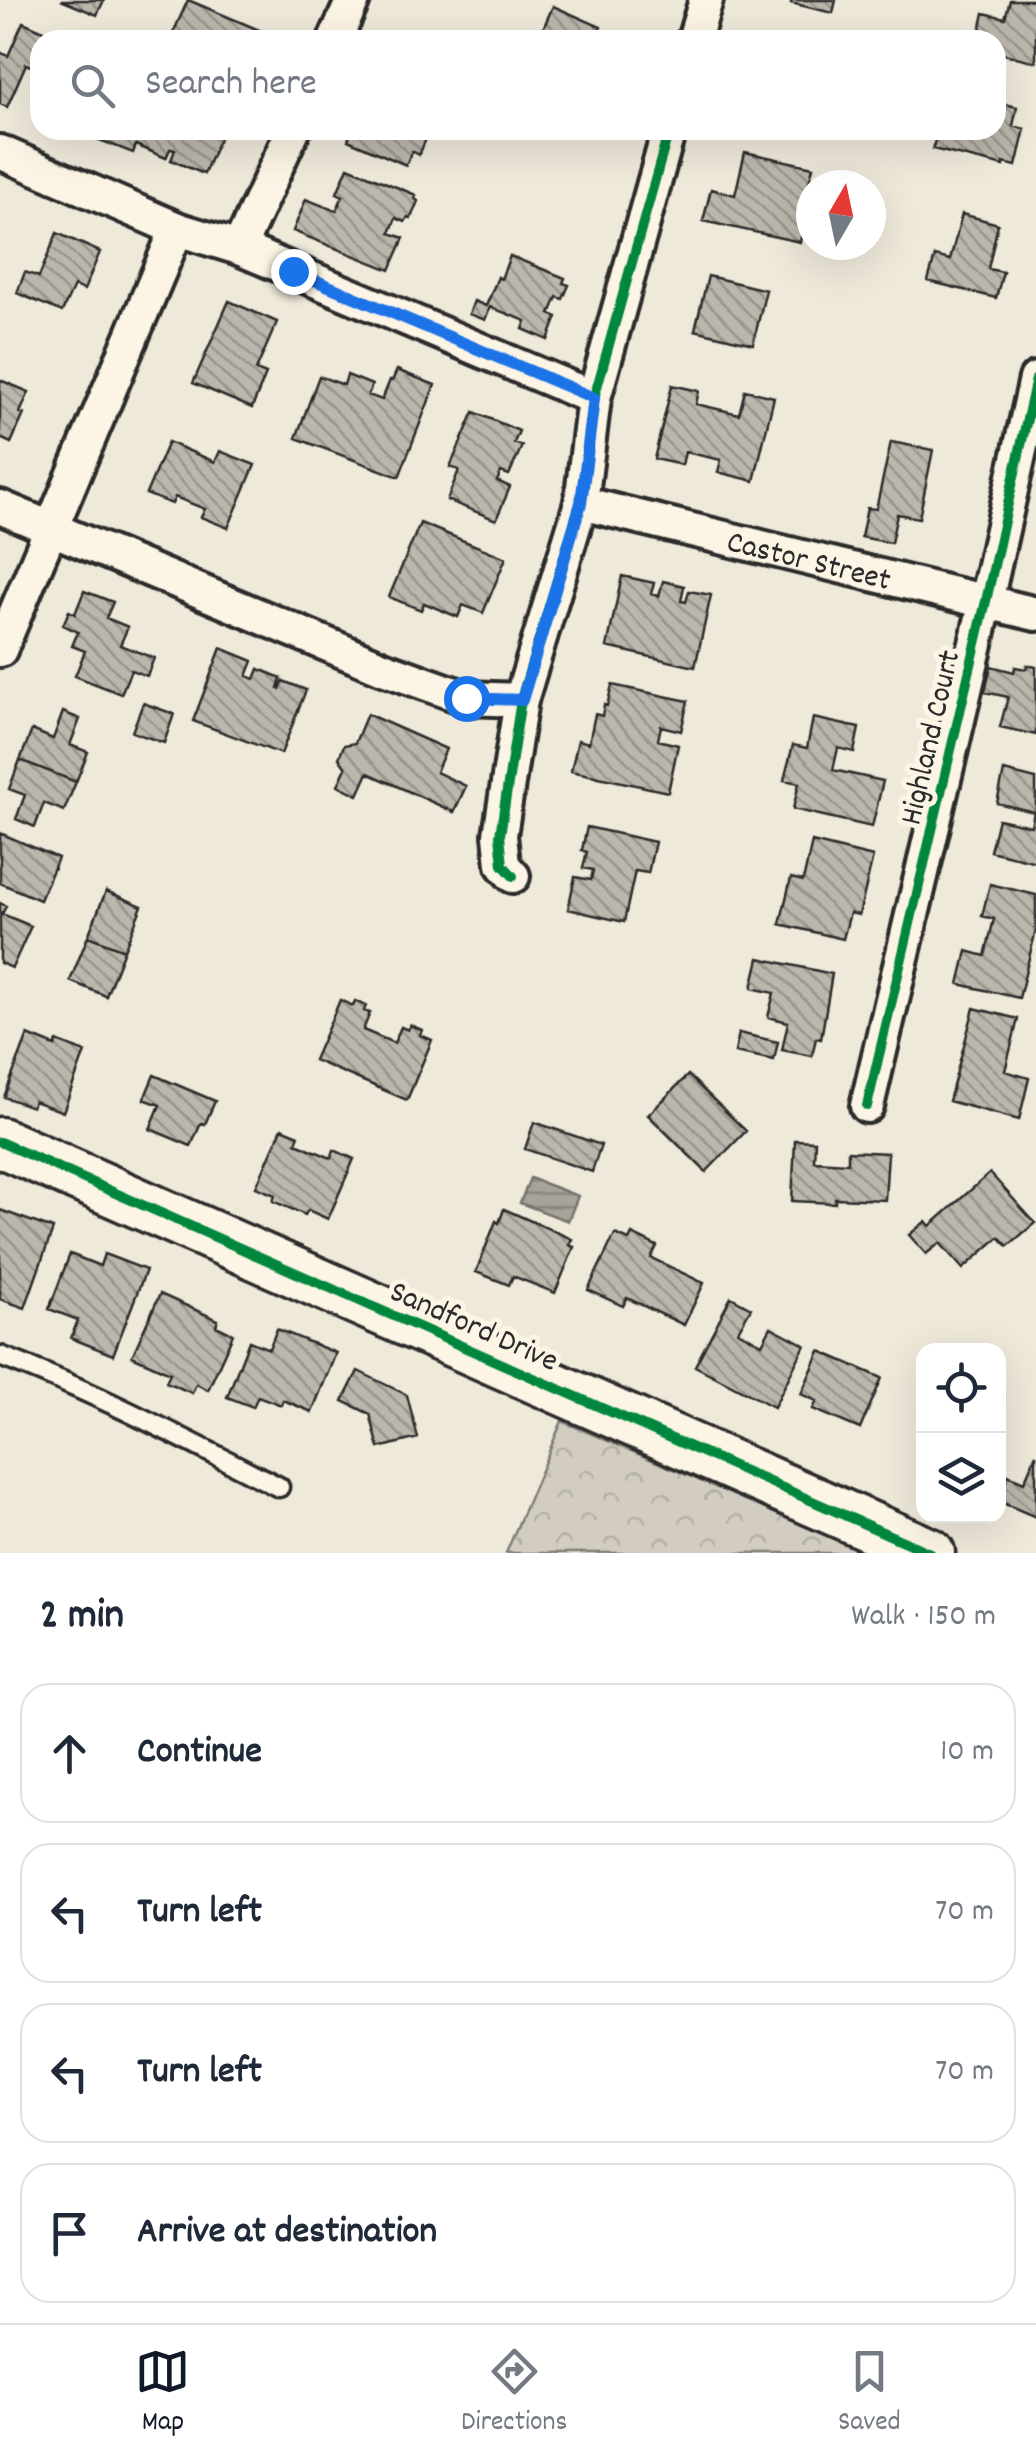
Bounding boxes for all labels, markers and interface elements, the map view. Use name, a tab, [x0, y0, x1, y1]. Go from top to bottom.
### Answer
search box	[30, 30, 1006, 140]
icon: search	[65, 58, 120, 113]
text: Search here	[145, 58, 317, 113]
north arrow	[796, 170, 886, 260]
route end	[271, 249, 317, 295]
street label: Castor Street	[721, 521, 895, 606]
street label: Highland Court	[890, 646, 975, 830]
route start	[444, 676, 490, 722]
street label: Sandford Drive	[381, 1271, 565, 1386]
map controls	[916, 1343, 1006, 1523]
button: locate	[916, 1343, 1006, 1433]
button: layers	[916, 1433, 1006, 1523]
text: 2 min	[40, 1588, 124, 1648]
text: Walk · 150 m	[851, 1595, 996, 1641]
icon: ahead	[42, 1726, 97, 1781]
text: Continue	[137, 1726, 262, 1781]
text: 10 m	[940, 1730, 994, 1776]
icon: left	[42, 1886, 97, 1941]
text: Turn left	[137, 1886, 262, 1941]
text: 70 m	[935, 1890, 994, 1936]
icon: left	[42, 2046, 97, 2101]
text: Turn left	[137, 2046, 262, 2101]
text: 70 m	[935, 2050, 994, 2096]
icon: arrive	[42, 2206, 97, 2261]
text: Arrive at destination	[137, 2206, 437, 2261]
tab: Map	[135, 2344, 190, 2444]
tab: Directions	[461, 2344, 567, 2444]
tab: Saved	[838, 2344, 901, 2444]

